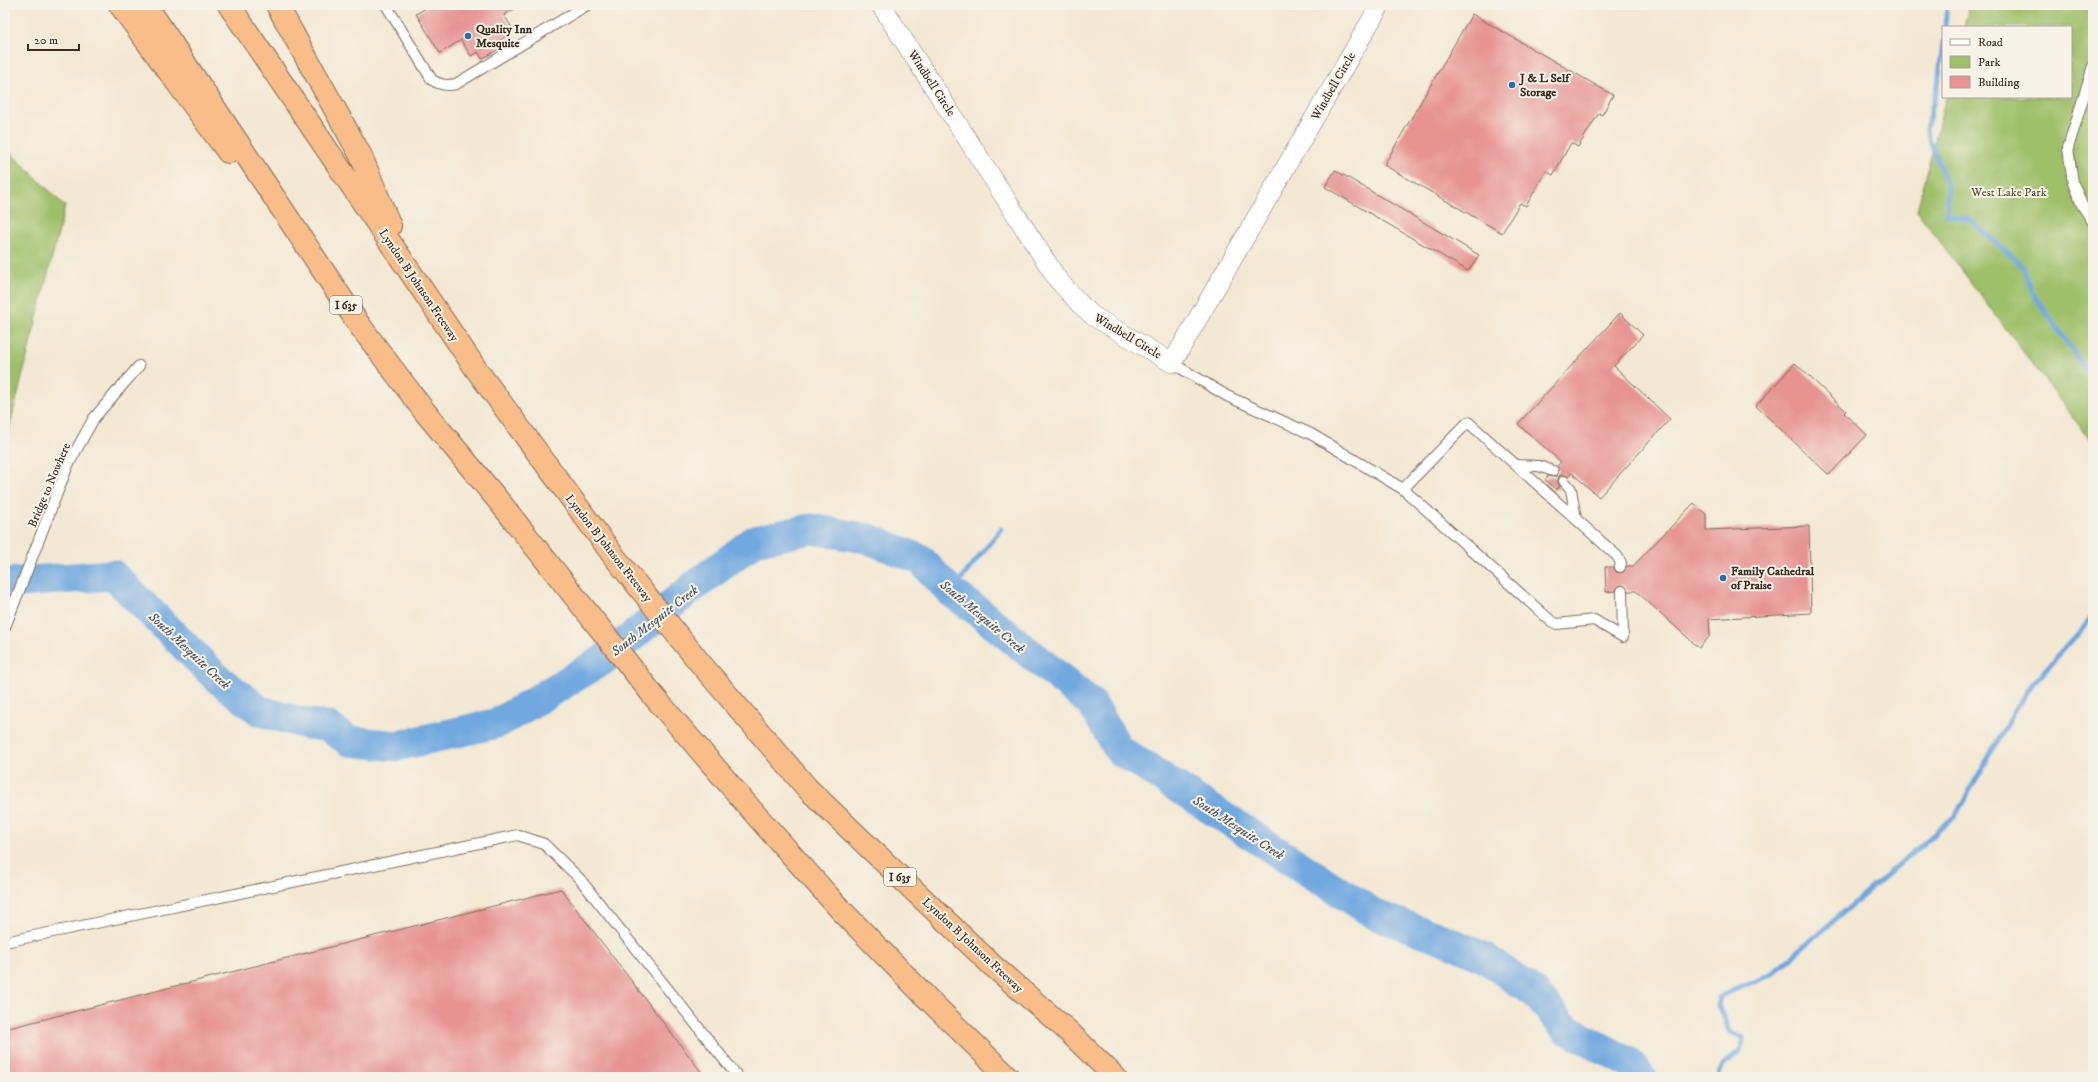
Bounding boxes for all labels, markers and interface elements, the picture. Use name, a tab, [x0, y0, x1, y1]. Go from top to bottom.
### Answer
place label: Quality Inn Mesquite	[476, 22, 533, 51]
scale bar	[28, 26, 79, 52]
legend	[1942, 26, 2072, 98]
marker: Quality Inn Mesquite	[463, 31, 473, 41]
text: 20 m	[34, 33, 58, 48]
text: Road	[1978, 35, 2003, 50]
street label: Windbell Circle	[904, 47, 959, 119]
street label: Windbell Circle	[1307, 50, 1359, 124]
text: Park	[1978, 55, 2000, 70]
place label: J & L Self Storage	[1518, 71, 1571, 100]
text: Building	[1978, 75, 2019, 90]
marker: J & L Self Storage	[1507, 80, 1517, 90]
park label: West Lake Park	[1970, 185, 2047, 200]
street label: Lyndon B Johnson Freeway	[375, 226, 462, 345]
road number: I 635	[330, 296, 362, 314]
street label: Windbell Circle	[1091, 310, 1164, 362]
street label: Bridge to Nowhere	[25, 441, 74, 530]
street label: Lyndon B Johnson Freeway	[562, 492, 655, 605]
place label: Family Cathedral of Praise	[1731, 564, 1815, 593]
marker: Family Cathedral of Praise	[1718, 573, 1728, 583]
water label: South Mesquite Creek	[936, 576, 1028, 657]
water label: South Mesquite Creek	[607, 582, 702, 660]
water label: South Mesquite Creek	[145, 608, 234, 693]
water label: South Mesquite Creek	[1189, 792, 1288, 864]
road number: I 635	[884, 868, 916, 886]
street label: Lyndon B Johnson Freeway	[919, 895, 1026, 996]

